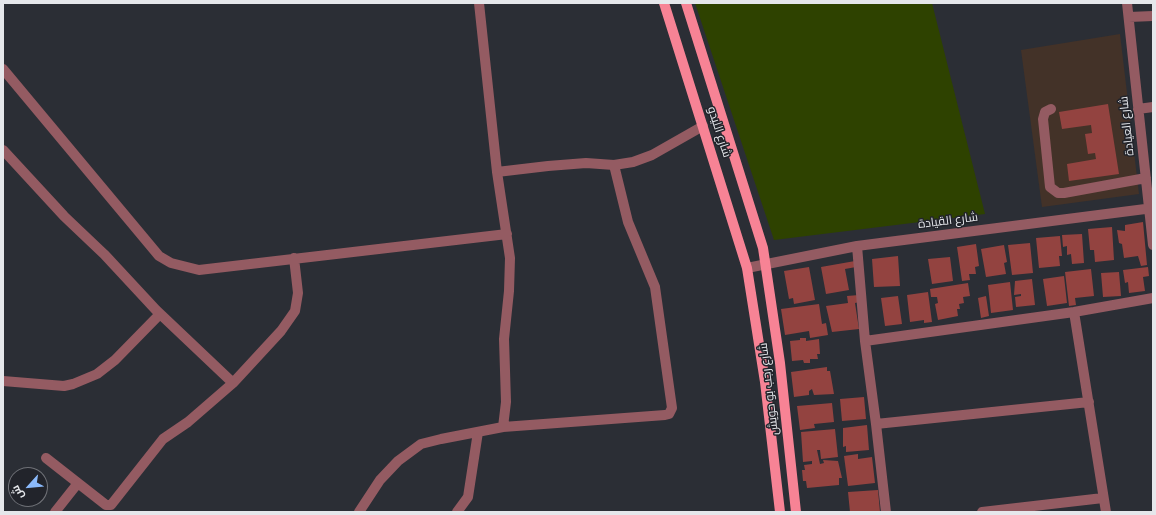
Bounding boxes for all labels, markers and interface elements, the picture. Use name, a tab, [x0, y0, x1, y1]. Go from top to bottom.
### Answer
street label: شارع العيادة	[1117, 95, 1137, 157]
street label: شارع الليدو	[704, 105, 734, 159]
street label: شارع القيادة	[917, 210, 979, 232]
street label: شارع رجب بو حويش	[756, 342, 782, 436]
north arrow	[8, 467, 48, 507]
text: ش	[9, 483, 27, 501]

